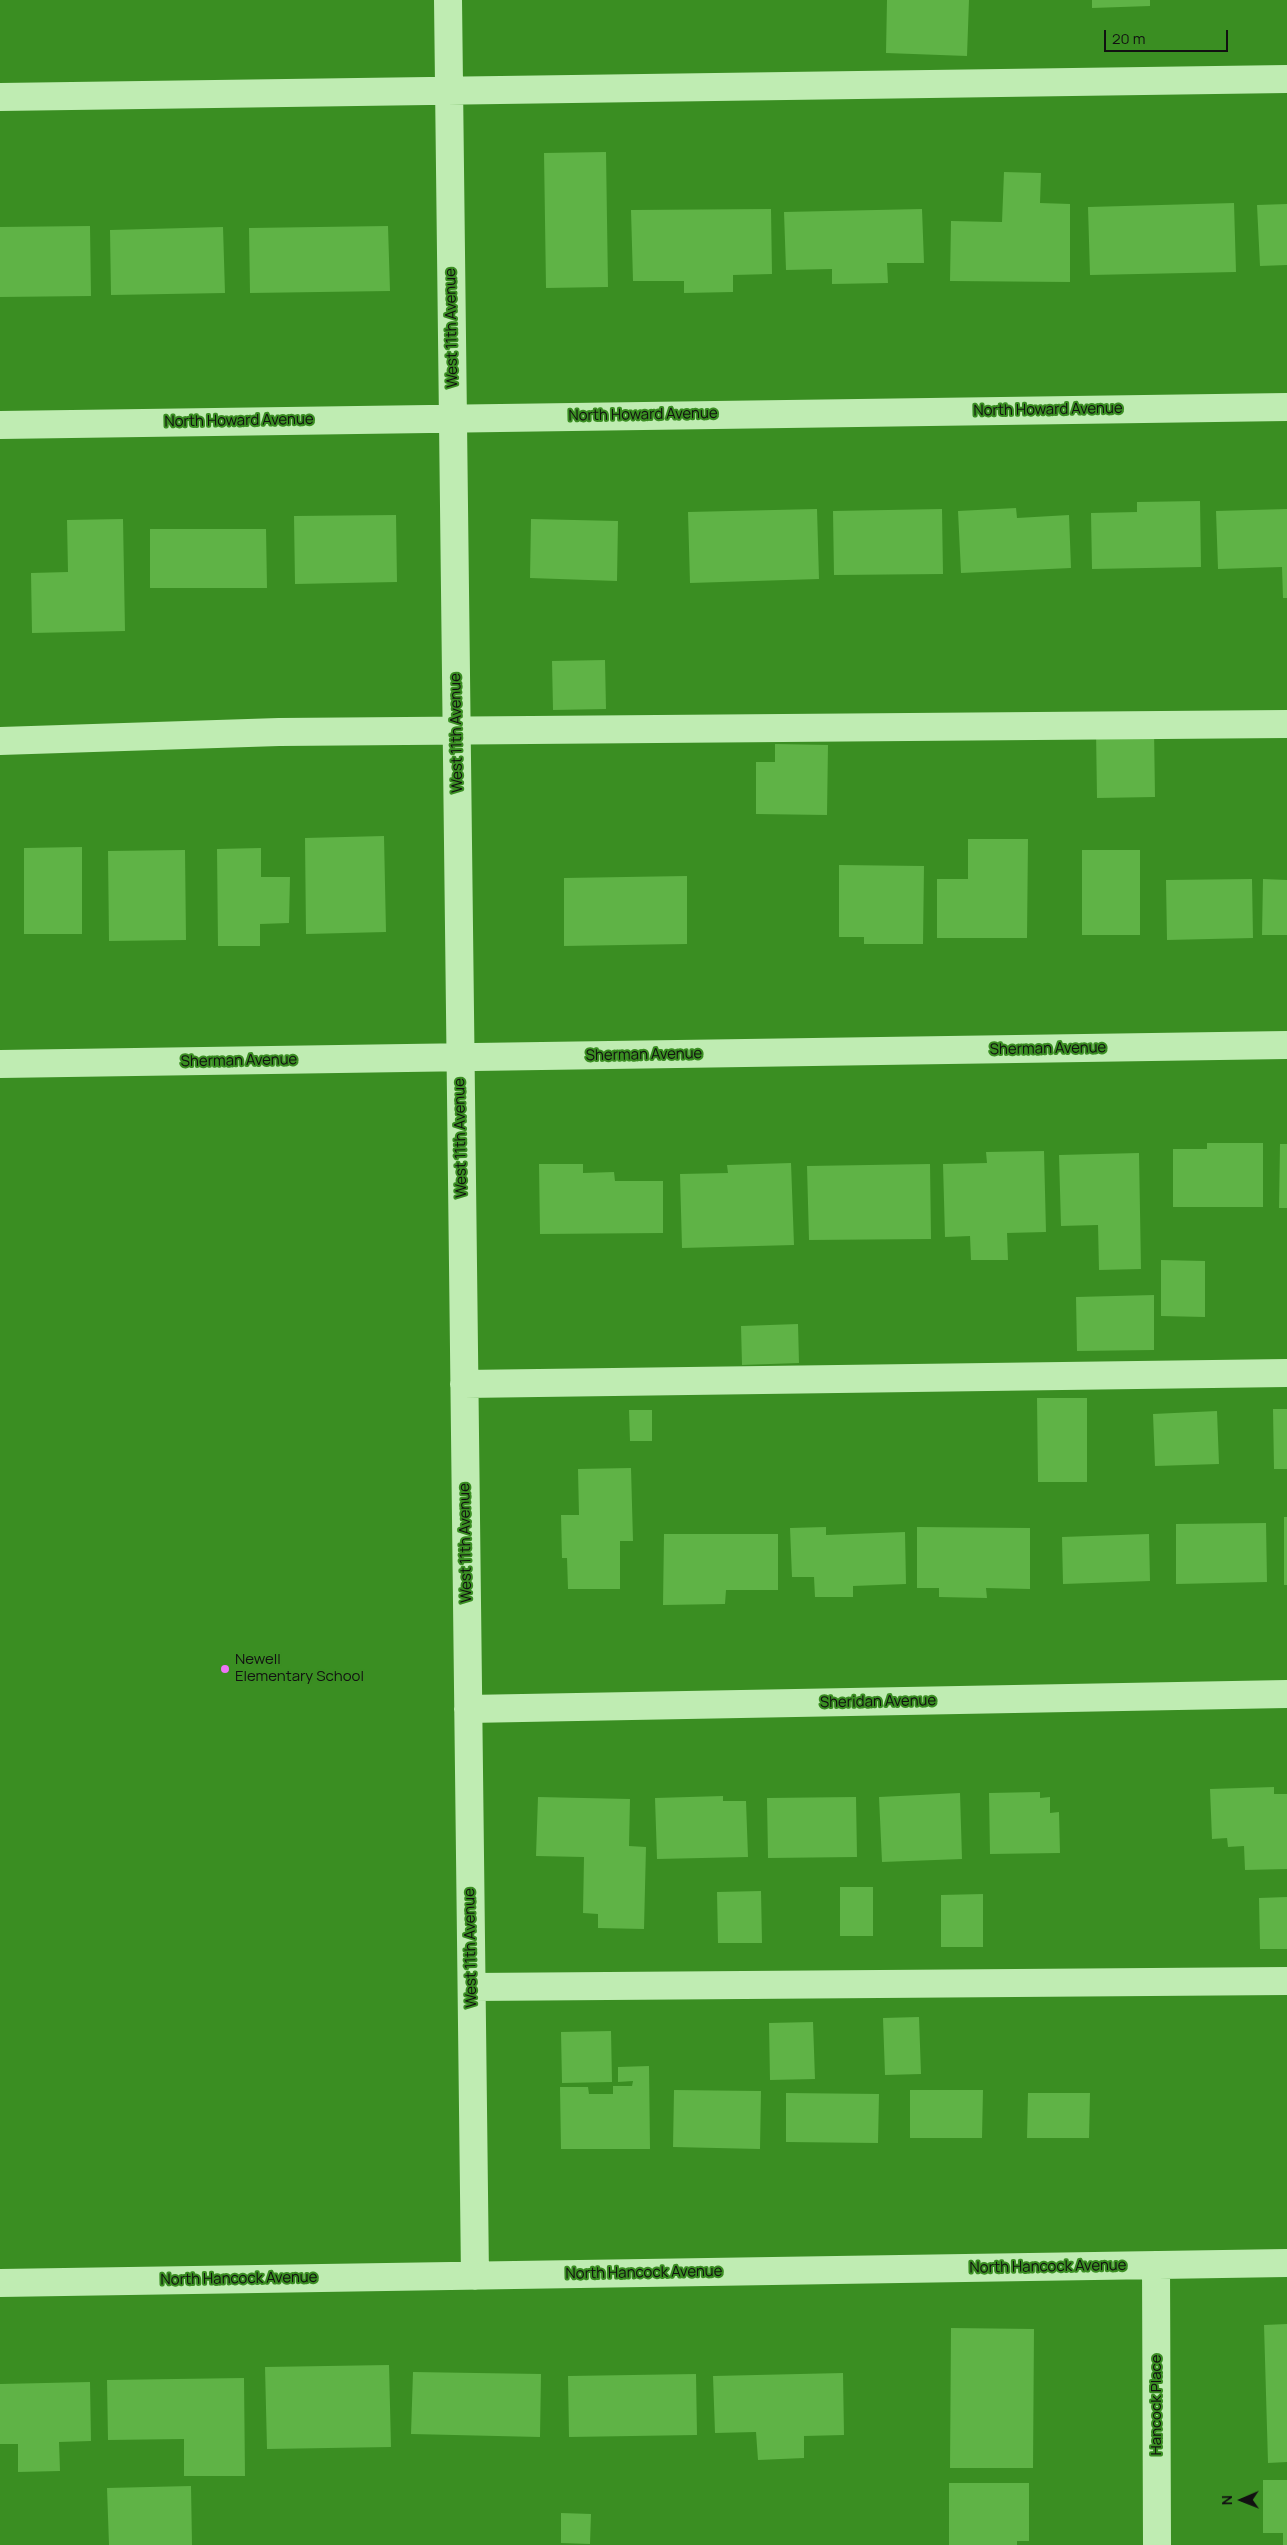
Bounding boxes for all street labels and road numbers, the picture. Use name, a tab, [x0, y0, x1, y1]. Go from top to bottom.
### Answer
street label: West 11th Avenue	[442, 268, 462, 388]
street label: North Howard Avenue	[973, 400, 1123, 420]
street label: North Howard Avenue	[568, 405, 718, 425]
street label: North Howard Avenue	[164, 411, 314, 431]
street label: West 11th Avenue	[447, 673, 467, 793]
street label: Sherman Avenue	[990, 1039, 1106, 1059]
street label: Sherman Avenue	[586, 1045, 702, 1065]
street label: Sherman Avenue	[181, 1051, 297, 1071]
street label: West 11th Avenue	[451, 1078, 471, 1198]
street label: West 11th Avenue	[456, 1483, 476, 1603]
street label: Sheridan Avenue	[820, 1692, 936, 1712]
street label: West 11th Avenue	[461, 1888, 481, 2008]
street label: North Hancock Avenue	[969, 2257, 1127, 2277]
street label: North Hancock Avenue	[565, 2263, 723, 2283]
street label: North Hancock Avenue	[160, 2269, 318, 2289]
street label: Hancock Place	[1148, 2355, 1166, 2455]

